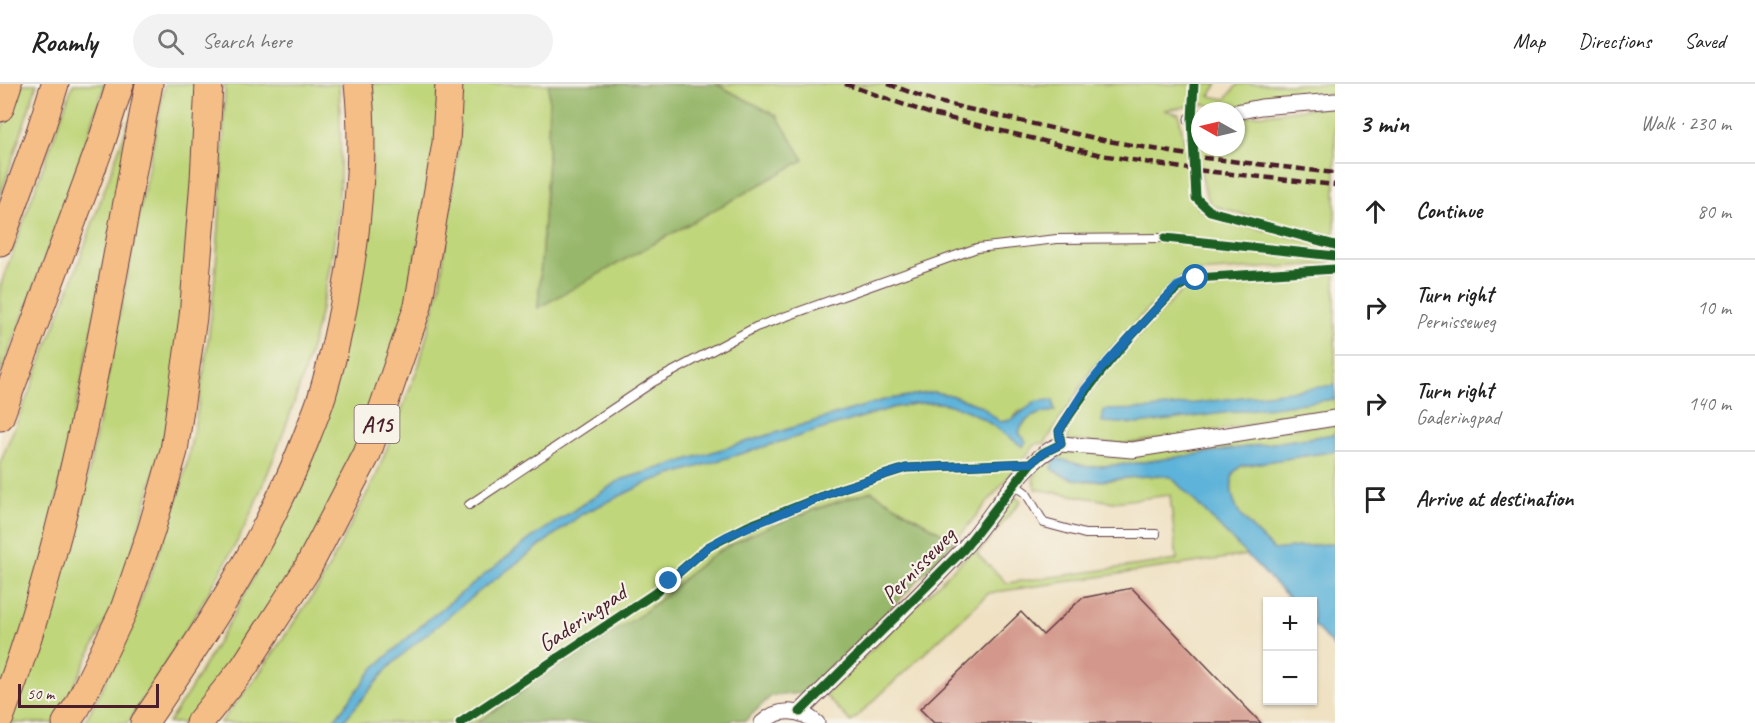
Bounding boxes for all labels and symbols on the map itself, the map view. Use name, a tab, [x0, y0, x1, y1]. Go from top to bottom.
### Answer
north arrow	[1191, 102, 1245, 156]
route start	[1182, 264, 1208, 290]
road number: A15	[354, 405, 400, 443]
street label: Pernisseweg	[874, 519, 963, 610]
route end	[655, 567, 681, 593]
street label: Gaderingpad	[532, 575, 635, 659]
scale bar	[18, 681, 159, 708]

